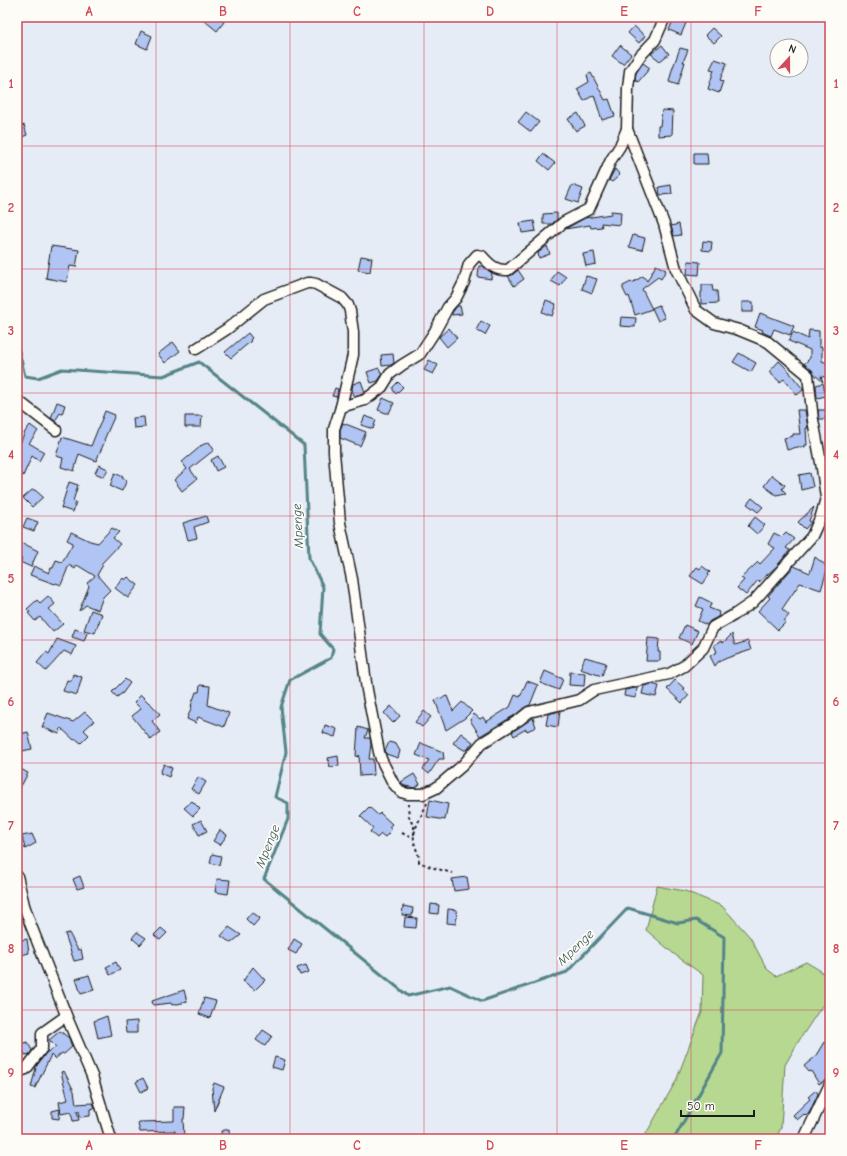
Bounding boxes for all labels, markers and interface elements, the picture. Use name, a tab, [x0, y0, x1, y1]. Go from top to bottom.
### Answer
text: A	[85, 4, 93, 19]
text: B	[219, 4, 227, 19]
text: C	[353, 4, 361, 19]
text: D	[486, 4, 494, 19]
text: E	[620, 4, 628, 19]
text: F	[754, 4, 762, 19]
north arrow	[769, 38, 809, 78]
text: N	[787, 42, 798, 56]
text: 1	[8, 76, 14, 91]
text: 1	[833, 76, 839, 91]
text: 2	[8, 200, 14, 215]
text: 2	[833, 200, 839, 215]
text: 3	[8, 323, 14, 338]
text: 3	[833, 323, 839, 338]
text: 4	[8, 447, 14, 462]
text: 4	[833, 447, 839, 462]
water label: Mpenge	[289, 503, 306, 550]
text: 5	[8, 571, 15, 586]
text: 5	[833, 571, 840, 586]
text: 6	[8, 694, 15, 709]
text: 6	[833, 694, 840, 709]
text: 7	[8, 818, 14, 833]
text: 7	[833, 818, 839, 833]
water label: Mpenge	[252, 822, 283, 871]
water label: Mpenge	[553, 926, 597, 969]
text: 8	[8, 941, 14, 956]
text: 8	[833, 941, 839, 956]
text: 9	[8, 1065, 15, 1080]
text: 9	[833, 1065, 840, 1080]
scale bar	[681, 1092, 754, 1118]
text: 50 m	[687, 1099, 715, 1113]
text: A	[85, 1138, 93, 1153]
text: B	[219, 1138, 227, 1153]
text: C	[353, 1138, 361, 1153]
text: D	[486, 1138, 494, 1153]
text: E	[620, 1138, 628, 1153]
text: F	[754, 1138, 762, 1153]

